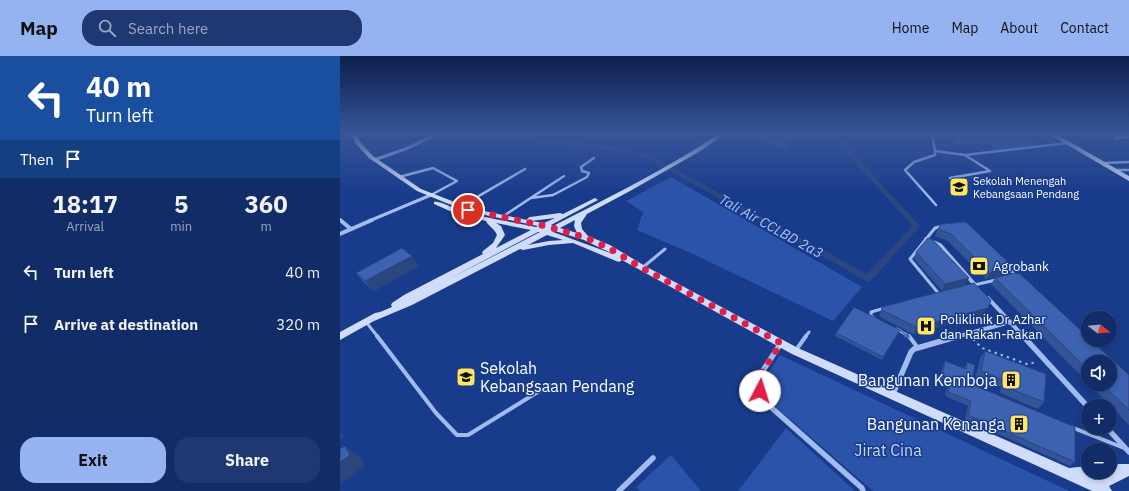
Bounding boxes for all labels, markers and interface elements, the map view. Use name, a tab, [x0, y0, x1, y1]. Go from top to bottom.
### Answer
search box	[82, 10, 362, 46]
text: Map	[20, 16, 58, 40]
icon: search	[96, 17, 118, 39]
text: Search here	[128, 19, 208, 38]
text: Home	[892, 19, 929, 37]
text: Map	[951, 19, 978, 37]
text: About	[1000, 19, 1038, 37]
text: Contact	[1060, 19, 1109, 37]
text: 40 m	[86, 68, 151, 105]
icon: left	[20, 72, 72, 124]
text: Turn left	[86, 104, 154, 127]
icon: arrive	[62, 148, 84, 170]
text: Then	[20, 150, 54, 169]
place label: Sekolah Menengah Kebangsaan Pendang	[973, 174, 1079, 201]
school or university icon: Sekolah Menengah Kebangsaan Pendang	[948, 176, 970, 198]
text: 18:17	[52, 188, 118, 220]
text: 5	[174, 188, 188, 220]
text: 360	[244, 188, 288, 220]
water label: Tali Air CCLBD 2a3	[716, 190, 826, 262]
pin	[451, 193, 485, 227]
icon: arrive	[457, 199, 479, 221]
text: Arrival	[66, 218, 104, 235]
text: min	[170, 218, 192, 235]
text: m	[260, 218, 272, 235]
bank icon: Agrobank	[968, 255, 990, 277]
place label: Agrobank	[993, 258, 1049, 275]
icon: left	[20, 261, 42, 283]
text: Turn left	[54, 263, 114, 282]
text: 40 m	[285, 263, 320, 282]
place label: Poliklinik Dr Azhar dan Rakan-Rakan	[940, 311, 1046, 343]
north arrow	[1081, 311, 1117, 347]
map controls	[1081, 311, 1117, 479]
icon: arrive	[20, 313, 42, 335]
text: Arrive at destination	[54, 315, 198, 334]
text: 320 m	[276, 315, 320, 334]
hospital icon: Poliklinik Dr Azhar dan Rakan-Rakan	[915, 315, 937, 337]
one-way arrow	[900, 330, 911, 338]
button: sound	[1081, 355, 1117, 391]
place label: Sekolah Kebangsaan Pendang	[480, 358, 635, 396]
school or university icon: Sekolah Kebangsaan Pendang	[455, 366, 477, 388]
building icon: Bangunan Kemboja	[1000, 369, 1022, 391]
position arrow	[739, 370, 781, 412]
place label: Bangunan Kemboja	[858, 370, 997, 390]
button: +	[1081, 399, 1117, 435]
building icon: Bangunan Kenanga	[1008, 413, 1030, 435]
place label: Bangunan Kenanga	[867, 414, 1005, 434]
button: Exit	[20, 437, 166, 483]
button: Share	[174, 437, 320, 483]
park label: Jirat Cina	[854, 440, 922, 460]
button: −	[1081, 443, 1117, 479]

